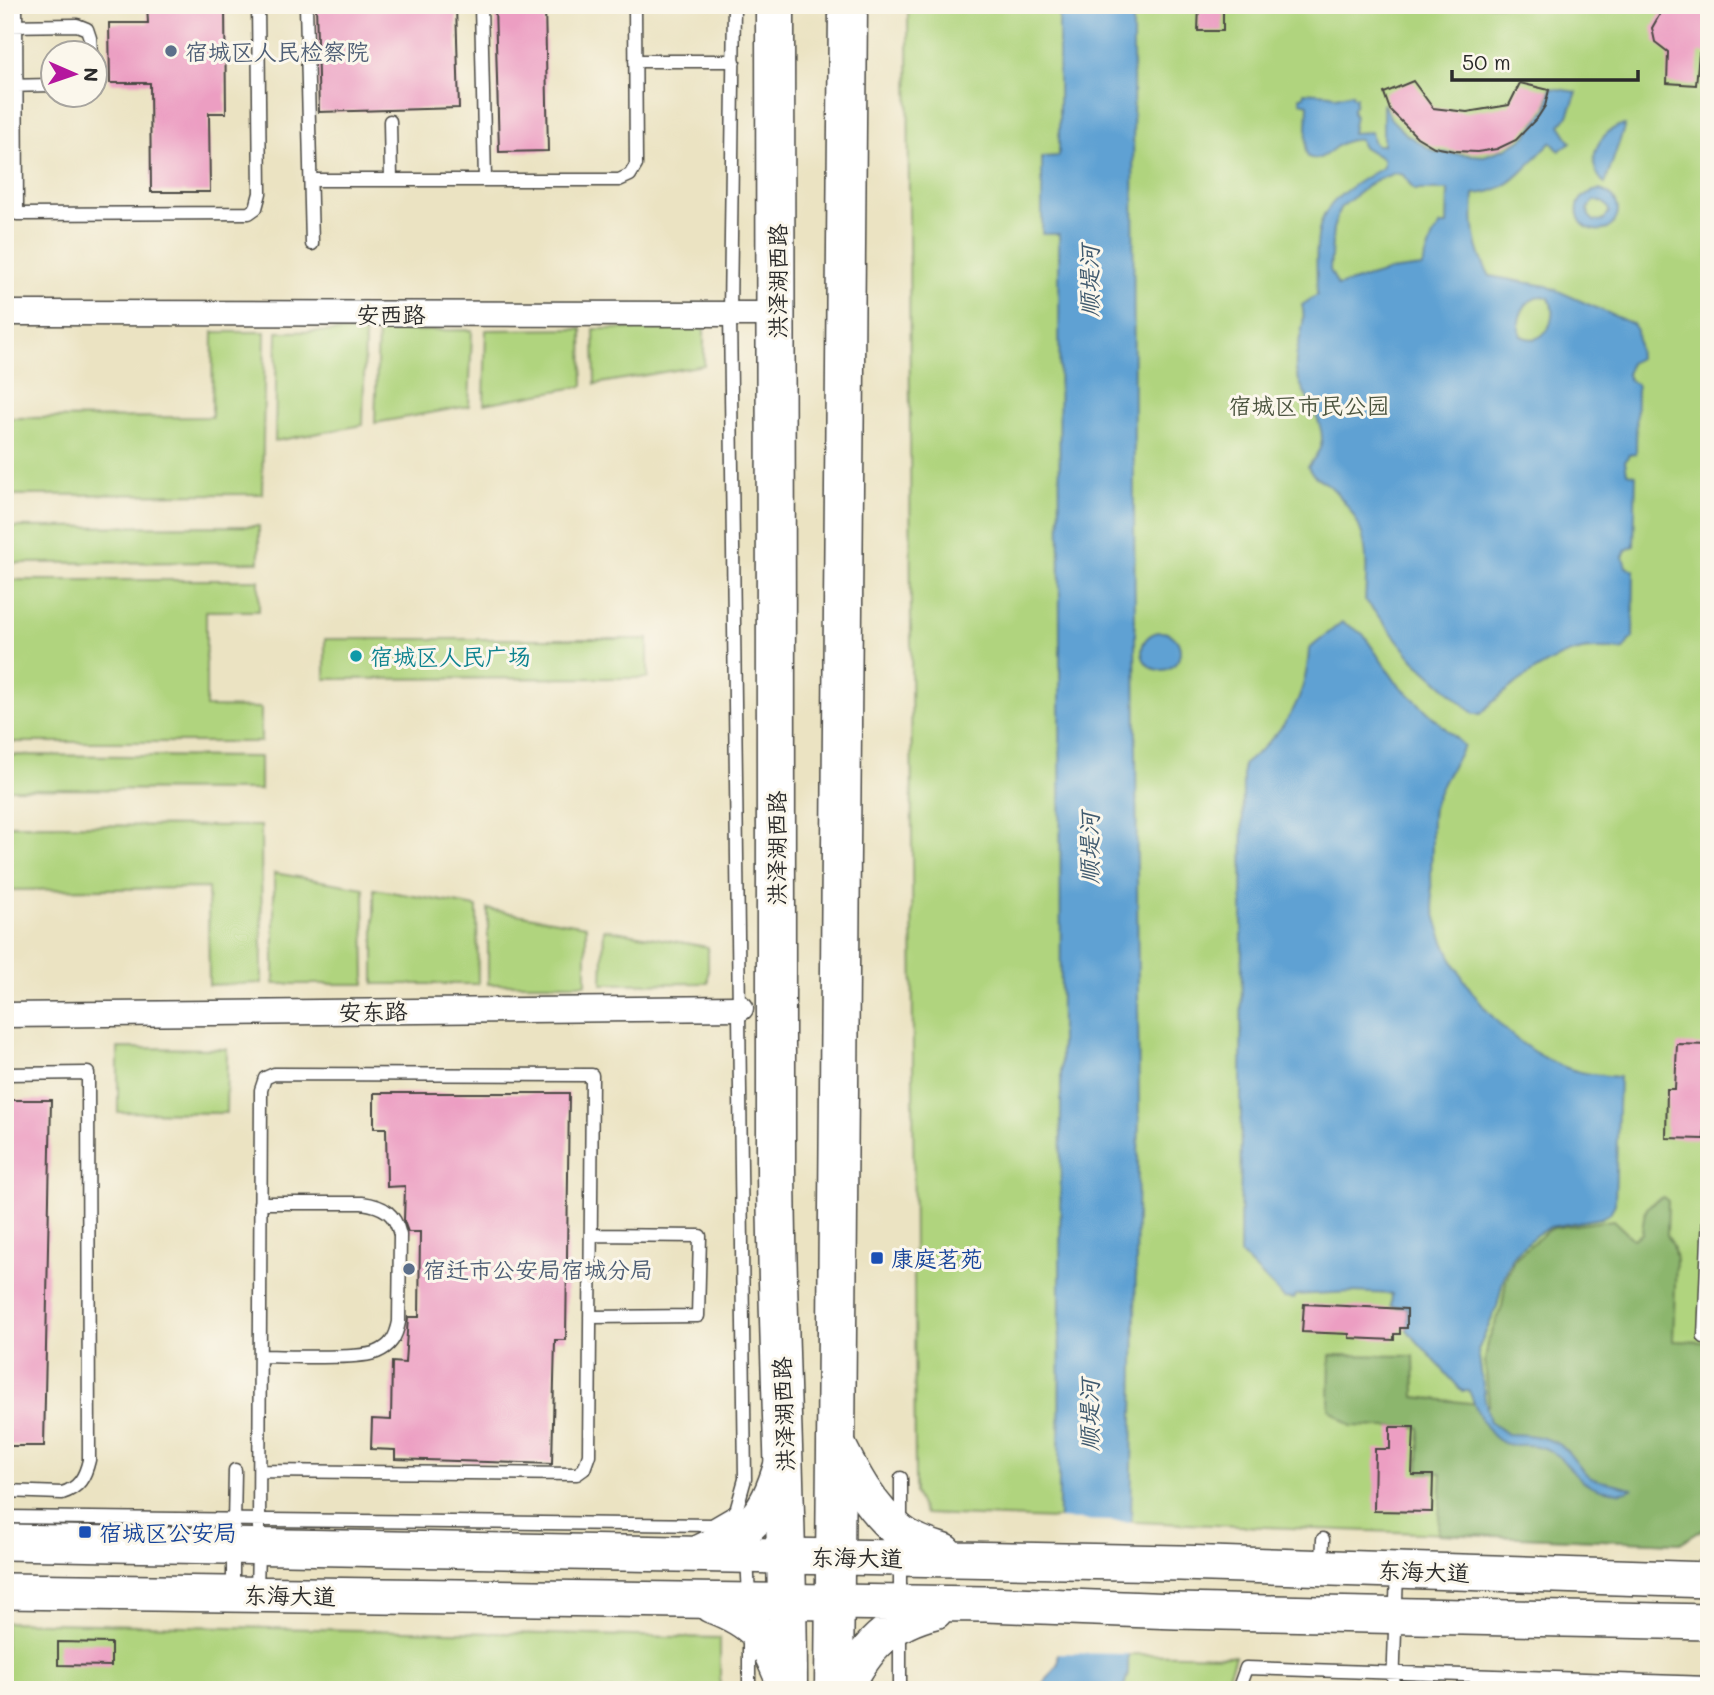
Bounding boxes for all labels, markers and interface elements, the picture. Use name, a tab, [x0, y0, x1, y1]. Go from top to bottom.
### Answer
place label: 宿城区人民检察院	[185, 36, 369, 66]
north arrow	[38, 38, 108, 108]
scale bar	[1452, 38, 1637, 82]
marker: 宿城区人民检察院	[163, 43, 179, 59]
text: 50 m	[1462, 48, 1511, 75]
text: N	[79, 67, 104, 82]
street label: 洪泽湖西路	[762, 224, 792, 339]
water label: 顺堤河	[1073, 241, 1104, 317]
street label: 安西路	[357, 299, 426, 329]
park label: 宿城区市民公园	[1229, 390, 1390, 420]
place label: 宿城区人民广场	[370, 641, 531, 671]
marker: 宿城区人民广场	[348, 648, 364, 664]
street label: 洪泽湖西路	[761, 791, 791, 906]
water label: 顺堤河	[1073, 808, 1104, 884]
street label: 安东路	[338, 995, 408, 1027]
place label: 康庭茗苑	[891, 1243, 983, 1273]
marker: 康庭茗苑	[869, 1250, 885, 1266]
place label: 宿迁市公安局宿城分局	[423, 1254, 653, 1284]
marker: 宿迁市公安局宿城分局	[401, 1261, 417, 1277]
street label: 洪泽湖西路	[766, 1356, 800, 1472]
water label: 顺堤河	[1073, 1375, 1104, 1451]
place label: 宿城区公安局	[99, 1517, 237, 1547]
marker: 宿城区公安局	[77, 1524, 93, 1540]
street label: 东海大道	[811, 1541, 903, 1573]
street label: 东海大道	[1378, 1554, 1470, 1588]
street label: 东海大道	[244, 1579, 336, 1611]

